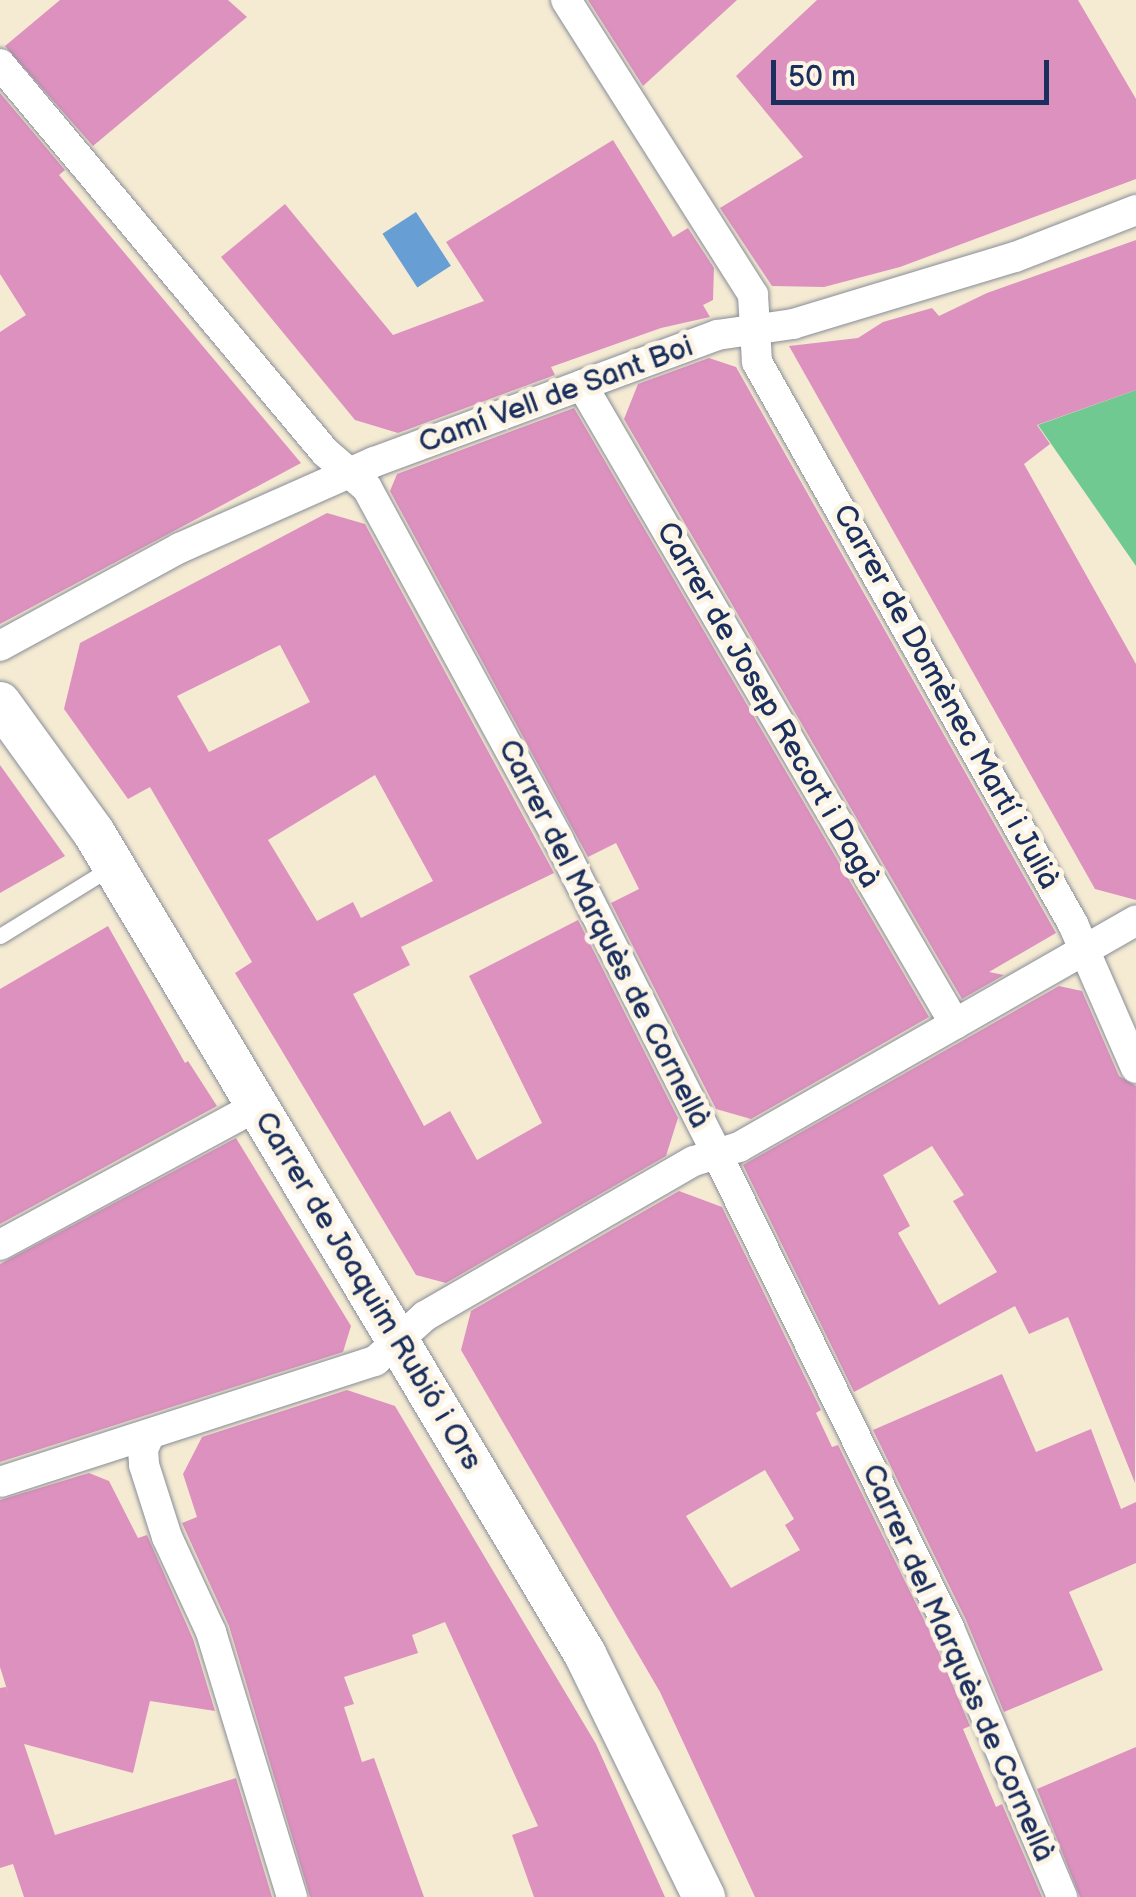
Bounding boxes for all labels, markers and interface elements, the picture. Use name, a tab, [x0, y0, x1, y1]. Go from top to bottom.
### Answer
scale bar	[776, 40, 1054, 102]
text: 50 m	[788, 59, 856, 95]
street label: Camí Vell de Sant Boi	[413, 328, 699, 462]
street label: Carrer de Domènec Martí i Julià	[825, 498, 1067, 896]
street label: Carrer de Josep Recort i Dagà	[648, 515, 888, 895]
street label: Carrer del Marquès de Cornellà	[490, 734, 718, 1134]
street label: Carrer de Joaquim Rubió i Ors	[246, 1105, 490, 1477]
street label: Carrer del Marquès de Cornellà	[854, 1459, 1062, 1867]

